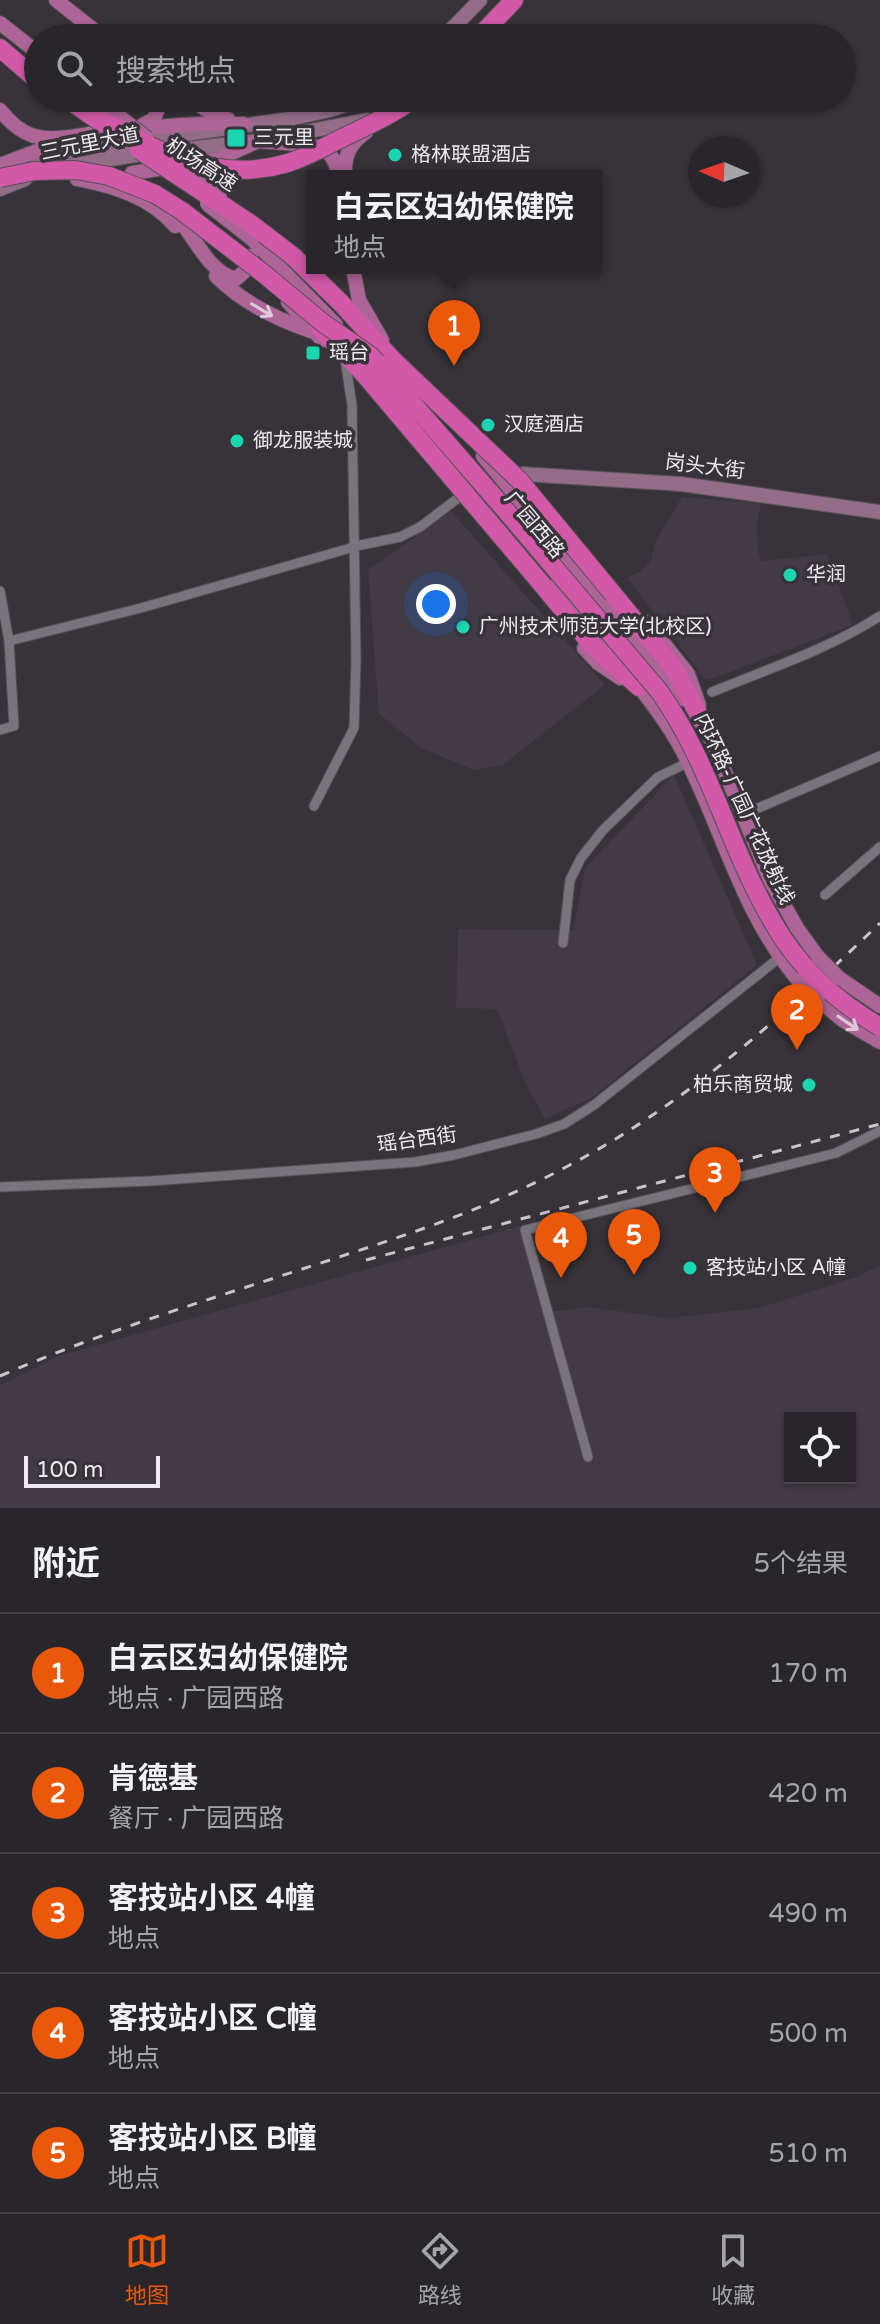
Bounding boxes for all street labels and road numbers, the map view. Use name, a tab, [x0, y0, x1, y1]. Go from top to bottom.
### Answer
street label: 三元里大道	[39, 123, 141, 165]
street label: 机场高速	[161, 133, 241, 197]
street label: 岗头大街	[664, 450, 746, 484]
street label: 广园西路	[499, 487, 569, 563]
street label: 内环路-广园广花放射线	[689, 710, 799, 908]
street label: 瑶台西街	[376, 1123, 458, 1157]

